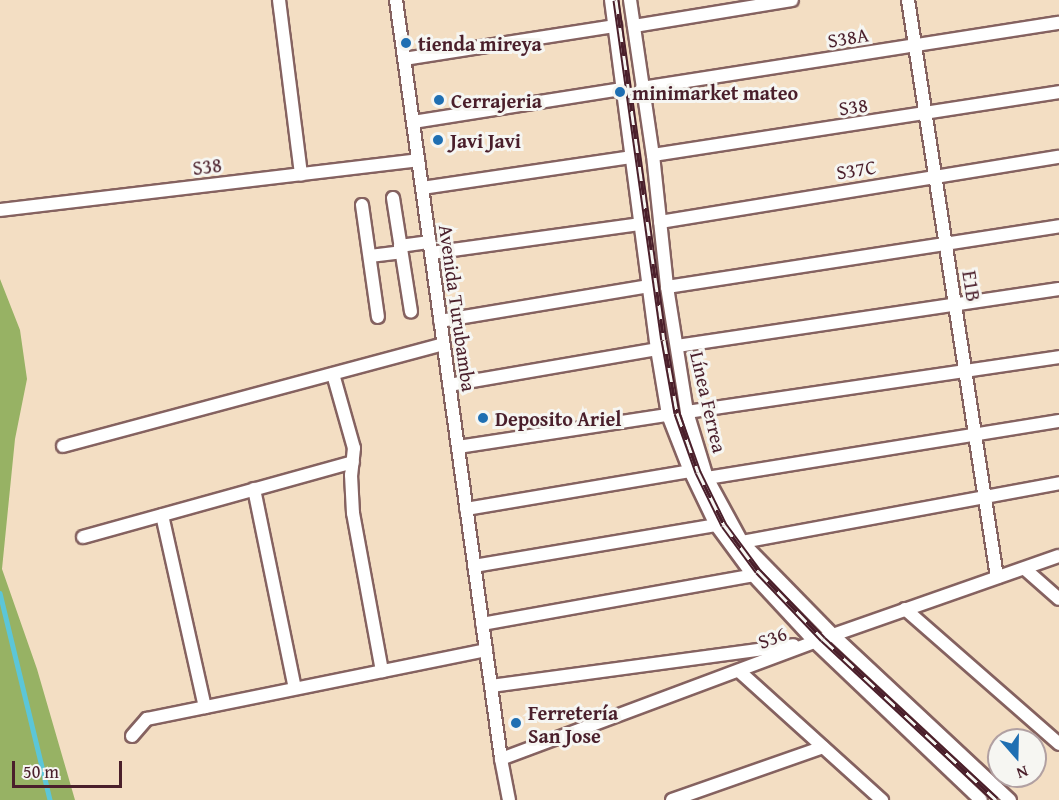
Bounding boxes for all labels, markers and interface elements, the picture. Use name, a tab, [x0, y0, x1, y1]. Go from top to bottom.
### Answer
street label: S38A	[826, 22, 870, 52]
place label: tienda mireya	[418, 31, 542, 55]
marker: tienda mireya	[399, 36, 413, 50]
place label: minimarket mateo	[632, 80, 798, 104]
marker: minimarket mateo	[613, 85, 627, 99]
place label: Cerrajeria	[451, 88, 542, 112]
street label: S38	[837, 92, 869, 120]
marker: Cerrajeria	[432, 93, 446, 107]
place label: Javi Javi	[450, 128, 521, 152]
marker: Javi Javi	[431, 133, 445, 147]
street label: S38	[191, 152, 223, 180]
street label: S37C	[834, 154, 878, 184]
street label: Avenida Turubamba	[434, 223, 482, 393]
street label: E1B	[958, 269, 986, 303]
street label: Línea Ferrea	[686, 349, 732, 455]
place label: Deposito Ariel	[495, 406, 621, 430]
marker: Deposito Ariel	[476, 411, 490, 425]
street label: S36	[754, 621, 790, 653]
place label: Ferretería San Jose	[528, 700, 618, 747]
marker: Ferretería San Jose	[509, 716, 523, 730]
north arrow	[987, 728, 1047, 788]
scale bar	[15, 749, 124, 787]
text: 50 m	[23, 758, 59, 785]
text: N	[1013, 760, 1032, 786]

